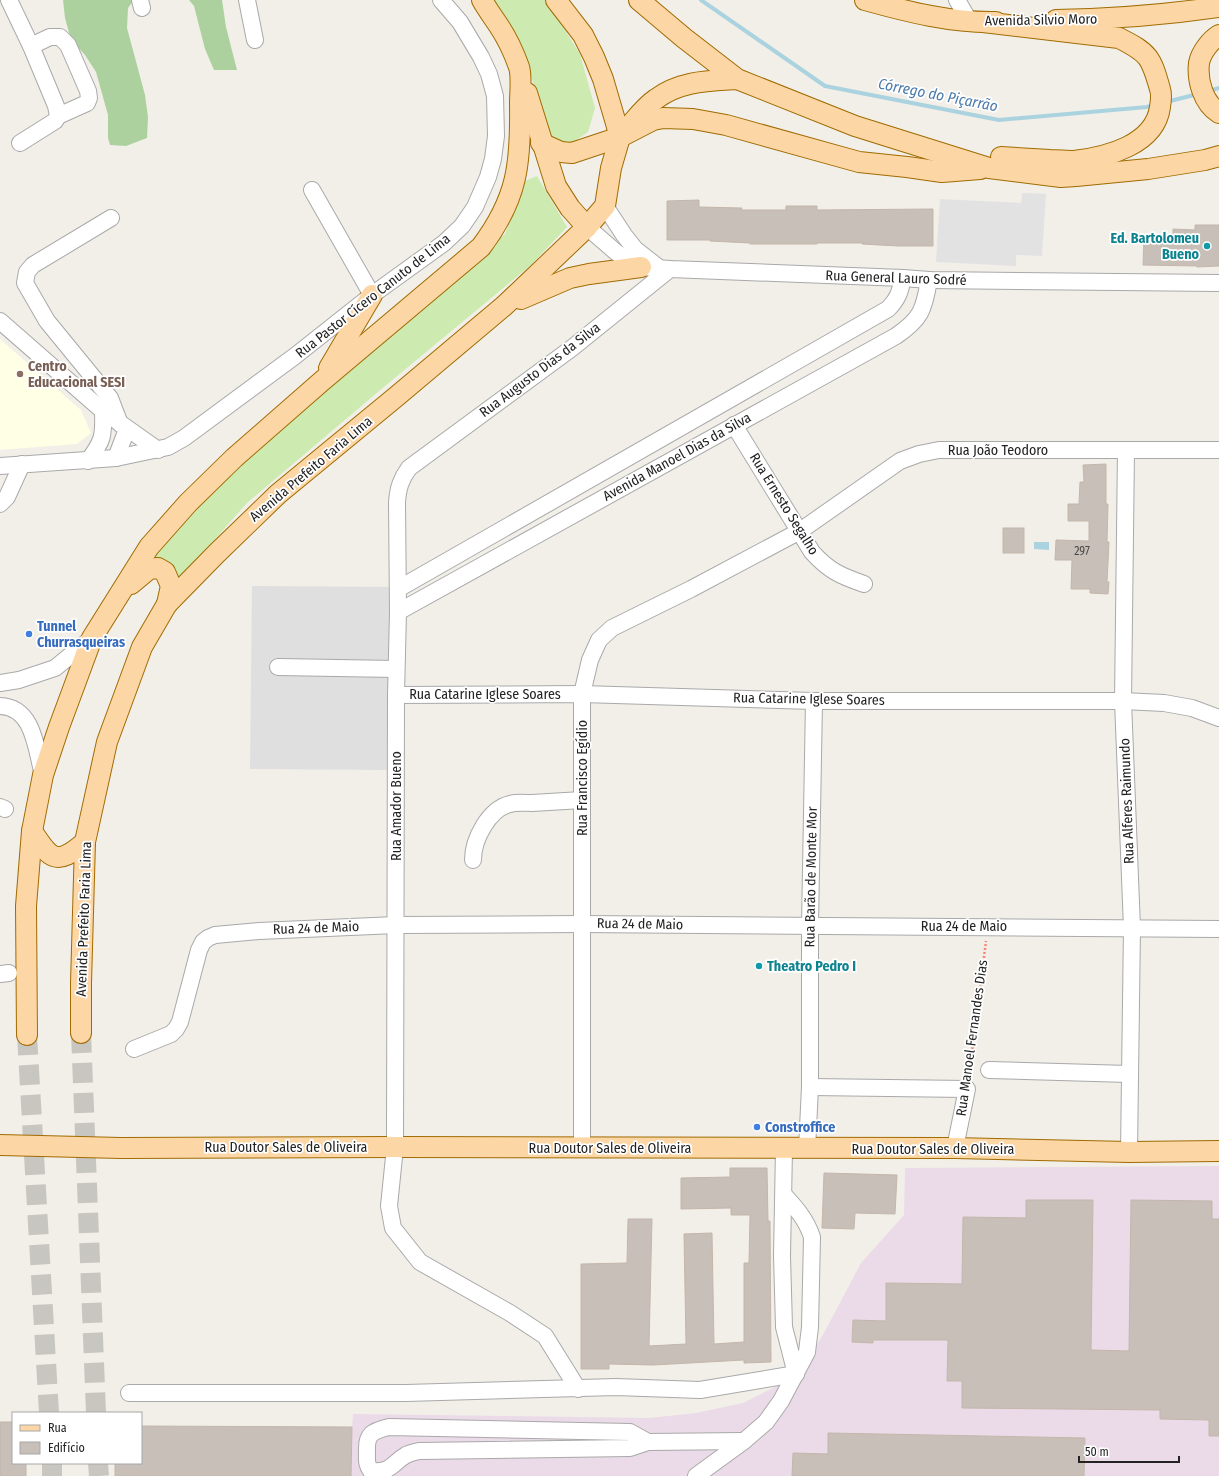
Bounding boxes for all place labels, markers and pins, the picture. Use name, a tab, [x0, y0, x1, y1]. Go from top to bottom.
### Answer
place label: Ed. Bartolomeu Bueno	[1111, 230, 1200, 263]
marker: Ed. Bartolomeu Bueno	[1202, 241, 1212, 251]
place label: Centro Educacional SESI	[28, 358, 125, 391]
marker: Centro Educacional SESI	[15, 369, 25, 379]
place label: Tunnel Churrasqueiras	[37, 618, 125, 651]
marker: Tunnel Churrasqueiras	[24, 629, 34, 639]
place label: Theatro Pedro I	[767, 958, 856, 975]
marker: Theatro Pedro I	[754, 961, 764, 971]
place label: Constroffice	[765, 1119, 835, 1136]
marker: Constroffice	[752, 1122, 762, 1132]

